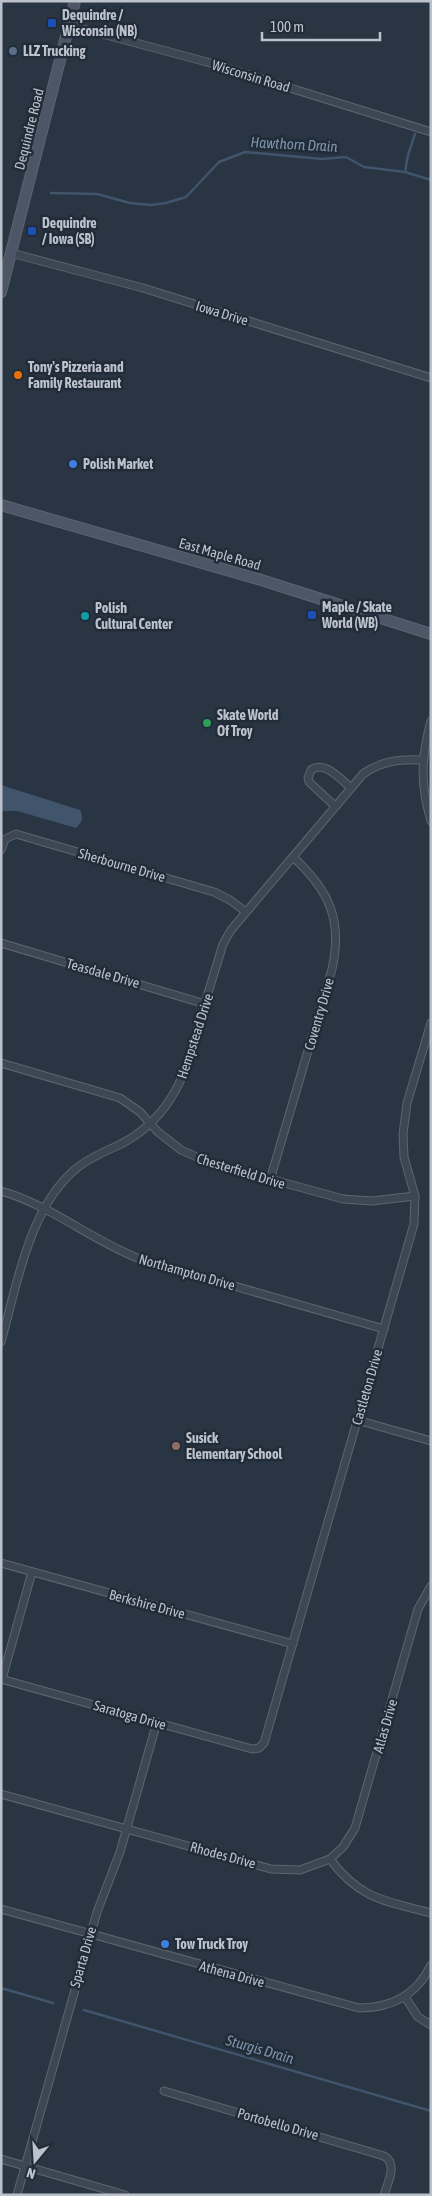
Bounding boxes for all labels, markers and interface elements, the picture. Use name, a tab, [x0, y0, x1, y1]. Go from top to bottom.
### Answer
place label: Dequindre / Wisconsin (NB)	[61, 7, 137, 39]
scale bar	[262, 10, 380, 42]
marker: Dequindre / Wisconsin (NB)	[46, 17, 58, 29]
text: 100 m	[270, 18, 304, 35]
place label: LLZ Trucking	[23, 43, 87, 59]
marker: LLZ Trucking	[7, 45, 19, 57]
street label: Wisconsin Road	[210, 57, 292, 95]
street label: Dequindre Road	[11, 87, 47, 171]
water label: Hawthorn Drain	[250, 133, 338, 155]
place label: Dequindre / Iowa (SB)	[42, 215, 97, 247]
marker: Dequindre / Iowa (SB)	[26, 225, 38, 237]
street label: Iowa Drive	[194, 297, 250, 329]
place label: Tony's Pizzeria and Family Restaurant	[28, 359, 124, 391]
marker: Tony's Pizzeria and Family Restaurant	[12, 369, 24, 381]
place label: Polish Market	[83, 456, 153, 472]
marker: Polish Market	[67, 458, 79, 470]
street label: East Maple Road	[177, 535, 263, 573]
place label: Maple / Skate World (WB)	[321, 599, 392, 631]
place label: Polish Cultural Center	[95, 600, 173, 632]
marker: Maple / Skate World (WB)	[306, 609, 318, 621]
marker: Polish Cultural Center	[79, 610, 91, 622]
place label: Skate World Of Troy	[217, 707, 279, 739]
marker: Skate World Of Troy	[201, 717, 213, 729]
street label: Sherbourne Drive	[77, 845, 167, 885]
street label: Teasdale Drive	[65, 955, 141, 991]
street label: Coventry Drive	[301, 976, 337, 1052]
street label: Hempstead Drive	[174, 991, 216, 1081]
street label: Chesterfield Drive	[195, 1150, 287, 1192]
street label: Northampton Drive	[137, 1251, 237, 1293]
street label: Castleton Drive	[349, 1347, 385, 1427]
place label: Susick Elementary School	[186, 1430, 282, 1462]
marker: Susick Elementary School	[170, 1440, 182, 1452]
street label: Berkshire Drive	[107, 1586, 187, 1622]
street label: Saratoga Drive	[92, 1697, 168, 1733]
street label: Atlas Drive	[370, 1697, 400, 1755]
street label: Rhodes Drive	[188, 1839, 258, 1871]
street label: Sparta Drive	[67, 1925, 99, 1989]
place label: Tow Truck Troy	[175, 1936, 248, 1952]
marker: Tow Truck Troy	[159, 1938, 171, 1950]
street label: Athena Drive	[198, 1958, 266, 1990]
water label: Sturgis Drain	[223, 2031, 296, 2067]
street label: Portobello Drive	[236, 2105, 320, 2143]
north arrow	[10, 2136, 60, 2186]
text: N	[25, 2164, 37, 2182]

